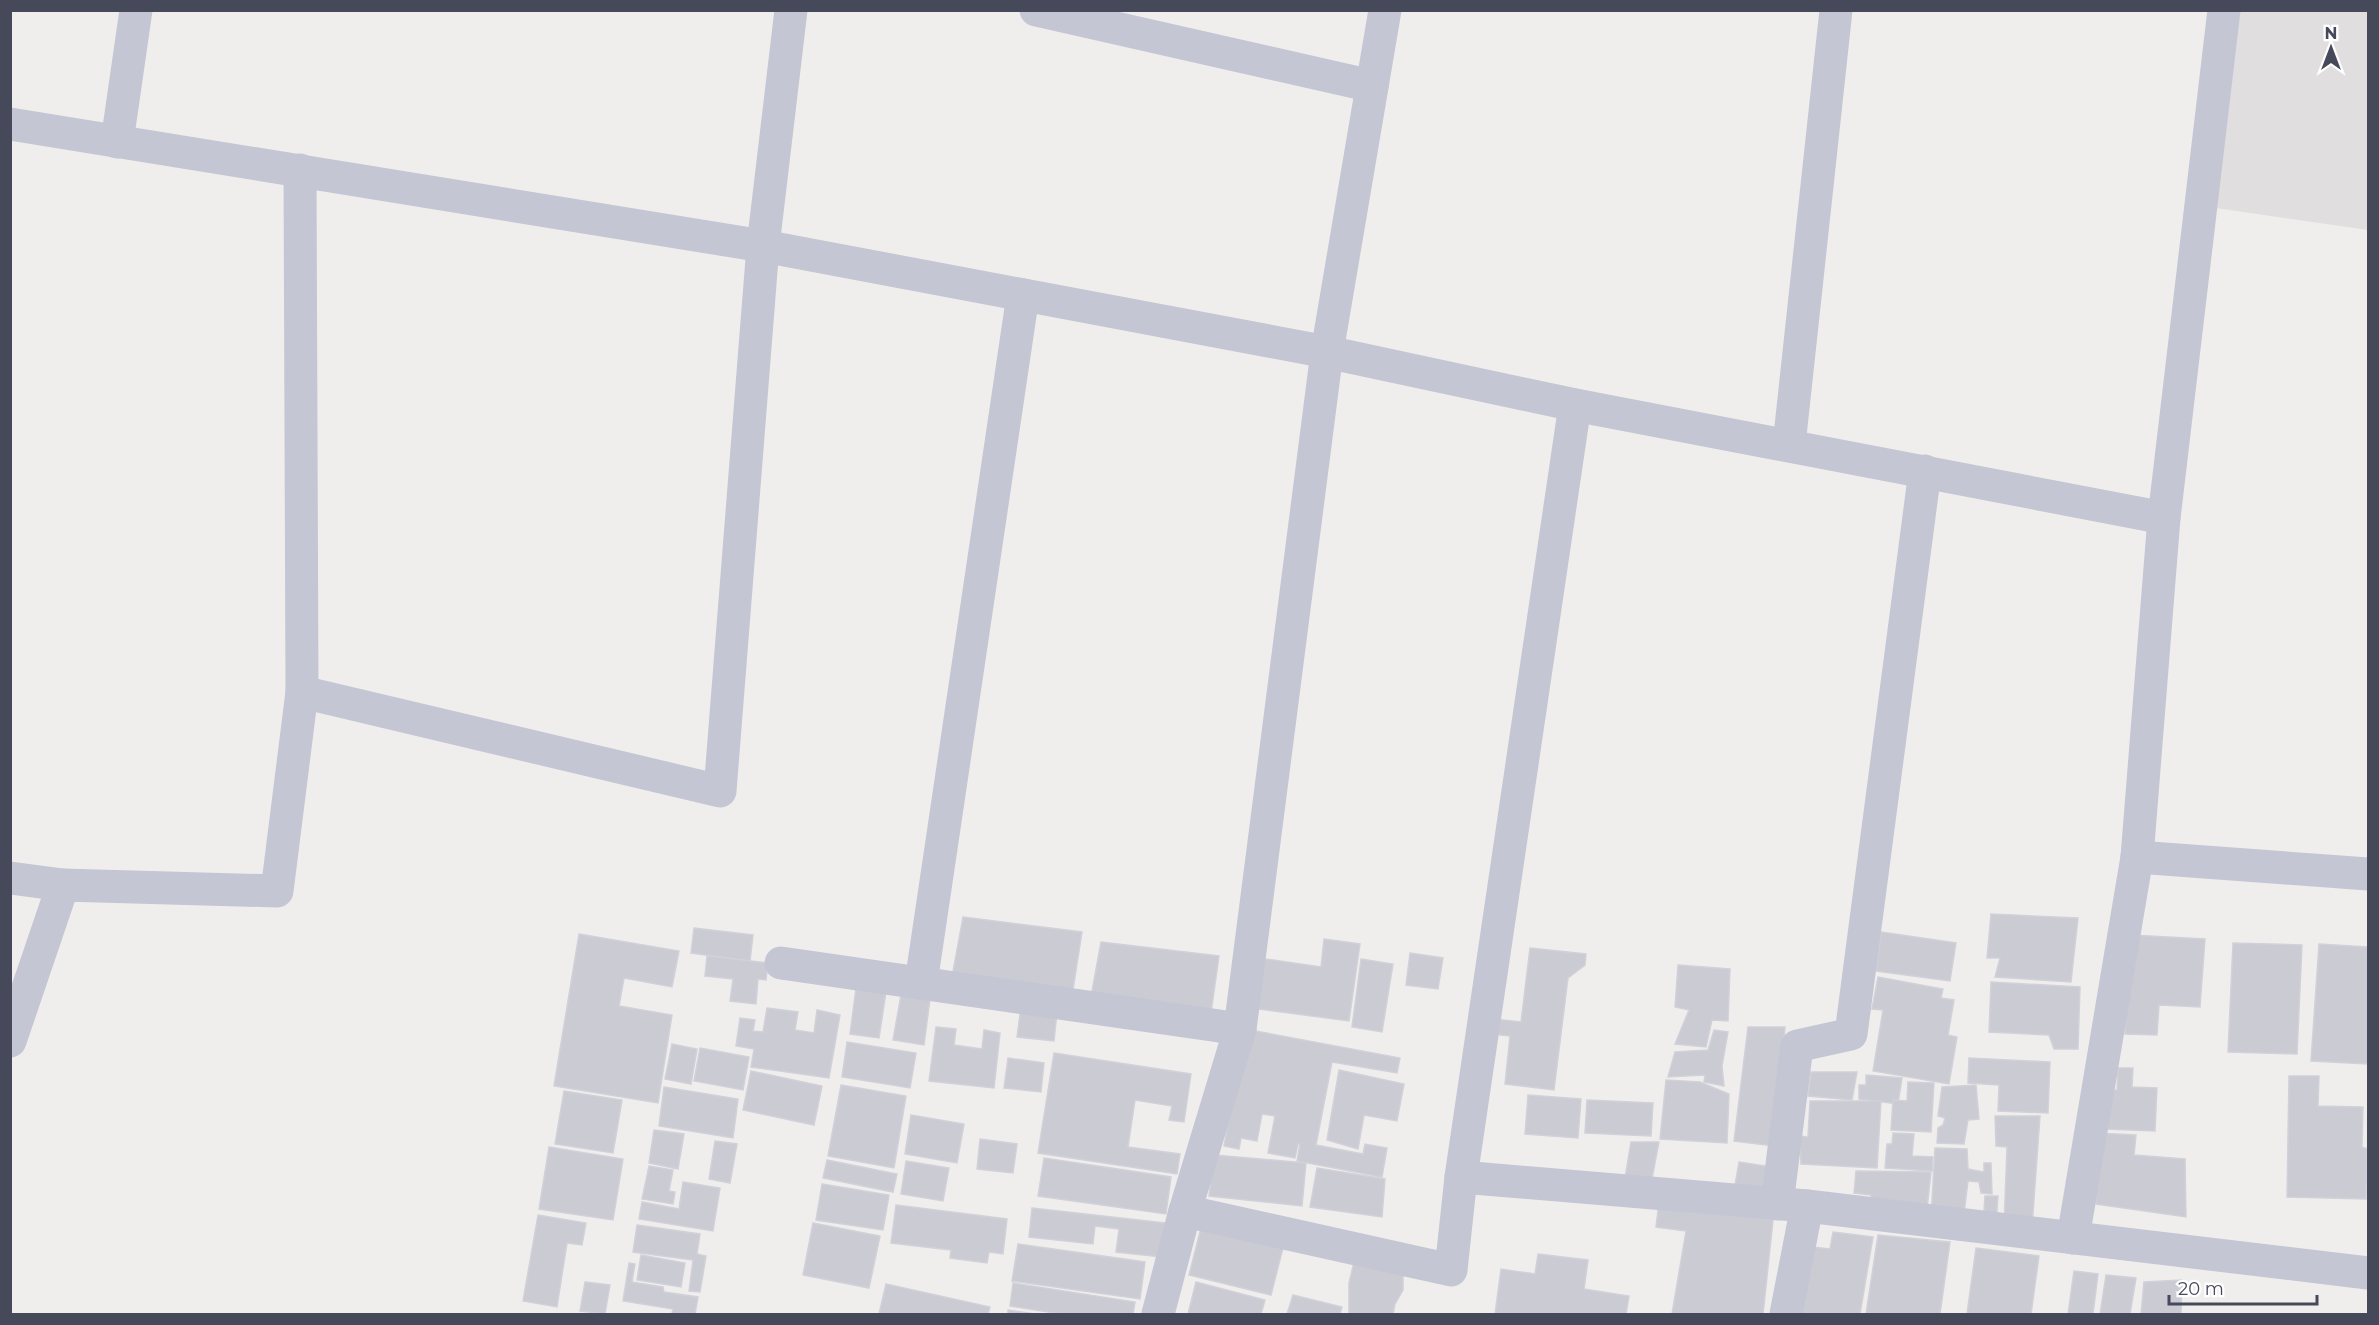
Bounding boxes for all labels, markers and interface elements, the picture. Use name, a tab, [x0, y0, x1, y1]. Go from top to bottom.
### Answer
north arrow	[2301, 18, 2361, 78]
text: N	[2325, 24, 2337, 43]
scale bar	[2169, 1268, 2318, 1306]
text: 20 m	[2178, 1278, 2224, 1300]

